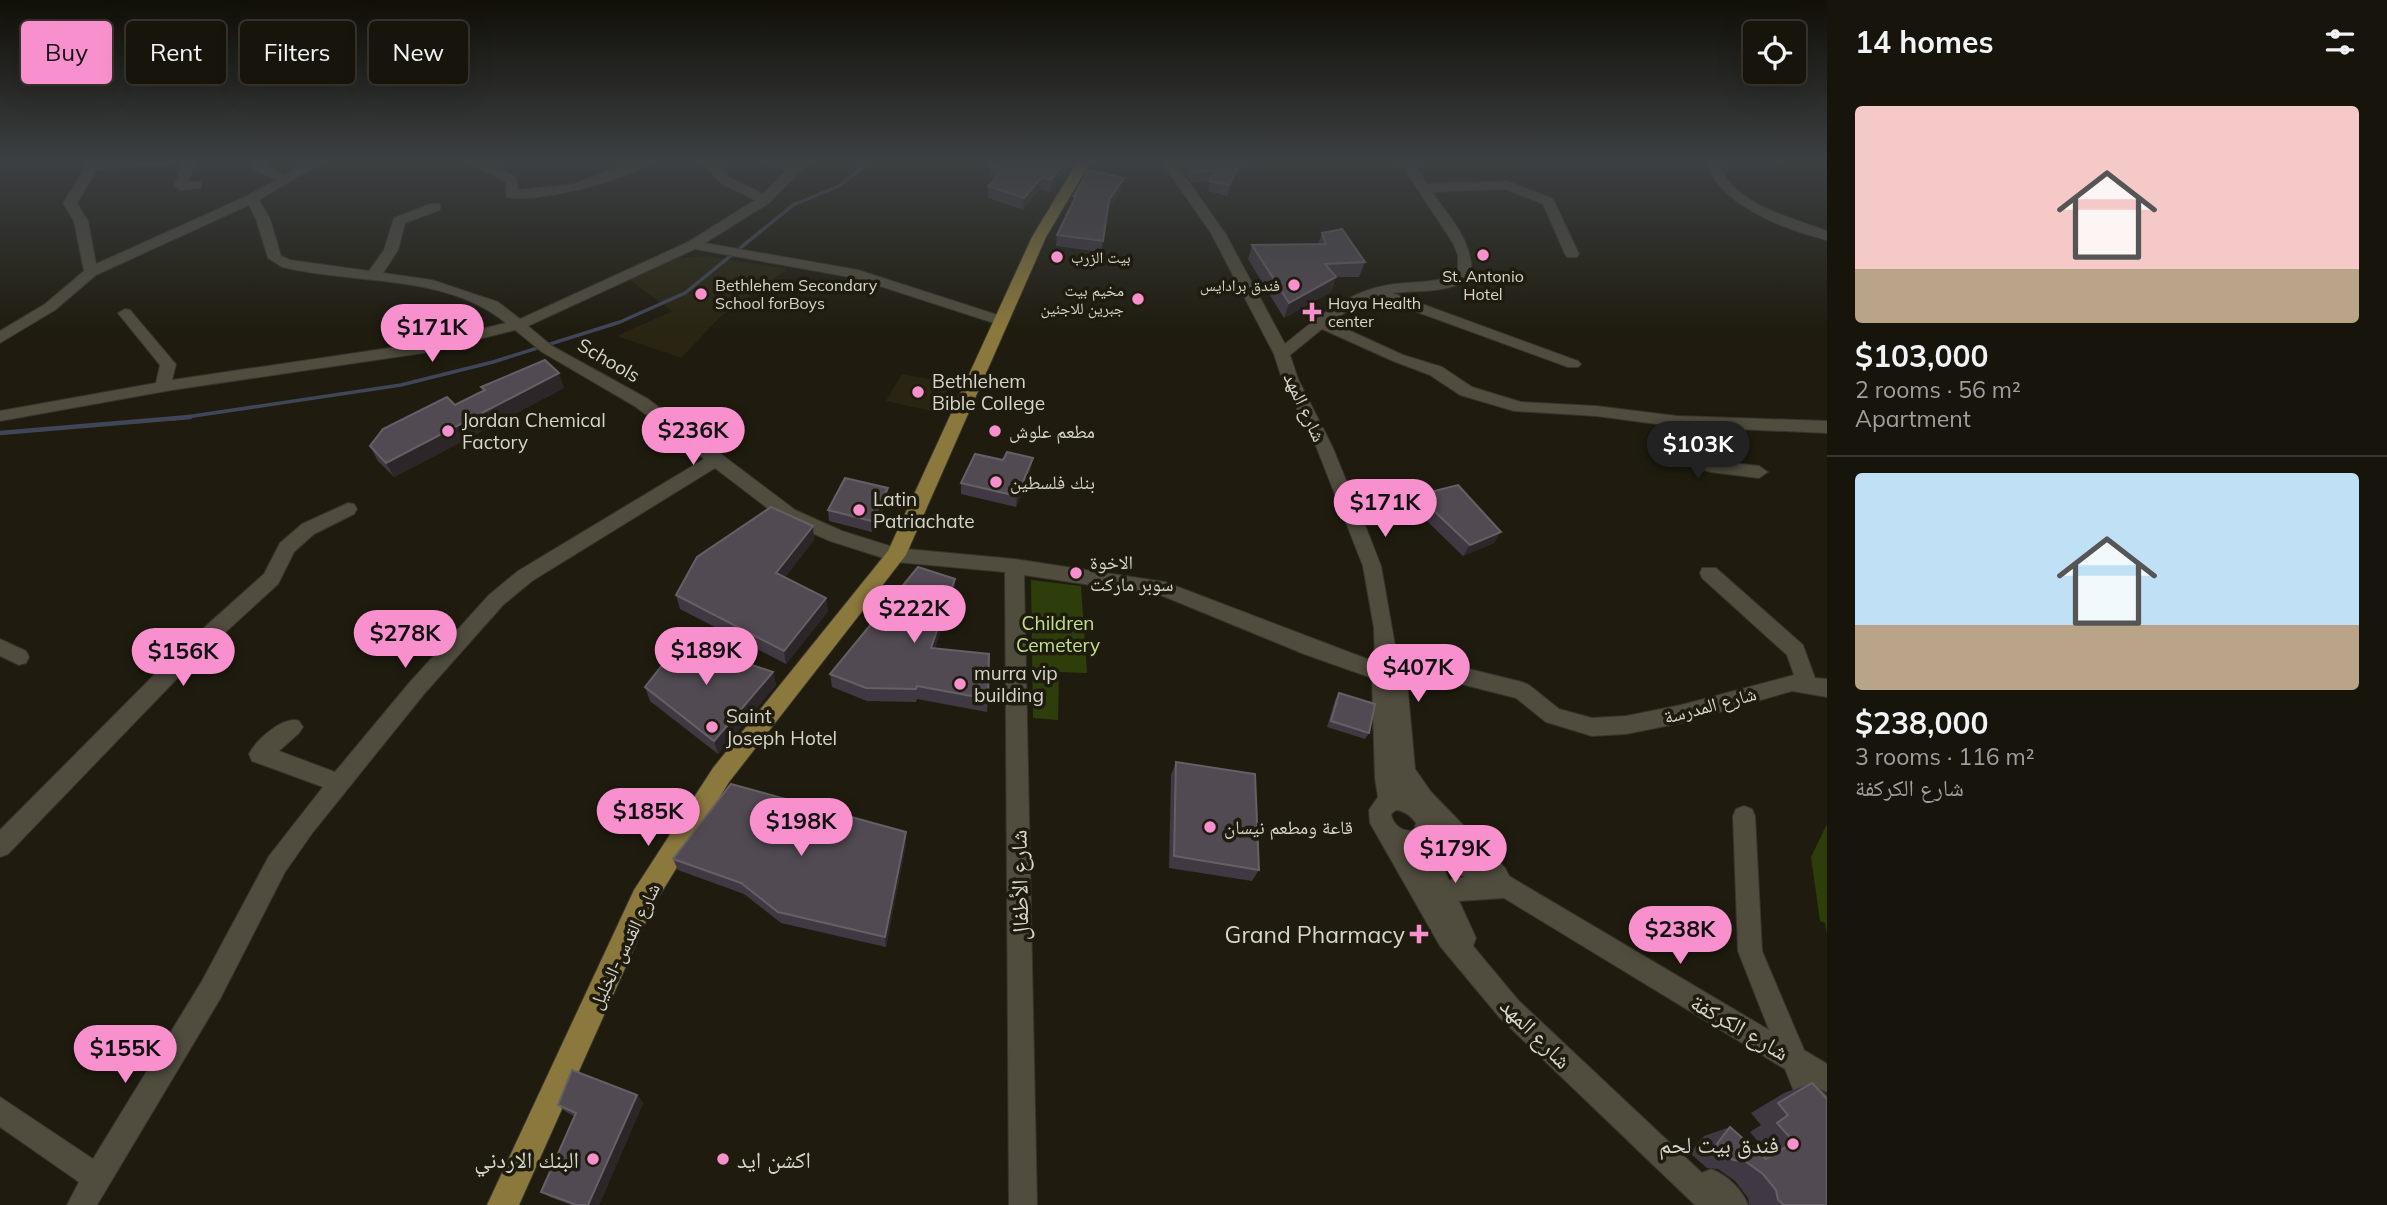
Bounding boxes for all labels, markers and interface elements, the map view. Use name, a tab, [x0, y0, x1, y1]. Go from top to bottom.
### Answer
chip: Buy	[21, 21, 112, 84]
chip: Rent	[126, 21, 226, 84]
chip: Filters	[240, 21, 355, 84]
chip: New	[369, 21, 468, 84]
map controls	[1743, 21, 1806, 84]
button: locate	[1743, 21, 1806, 84]
text: 14 homes	[1855, 23, 1994, 61]
icon: filters	[2321, 23, 2359, 61]
icon: home	[2044, 152, 2170, 278]
place label: بيت الزرب	[1071, 247, 1131, 267]
marker: St. Antonio Hotel	[1475, 247, 1491, 263]
marker: بيت الزرب	[1049, 249, 1065, 265]
place label: St. Antonio Hotel	[1442, 266, 1524, 304]
place label: Bethlehem Secondary School forBoys	[715, 275, 878, 313]
place label: فندق برادايس	[1200, 275, 1280, 296]
marker: فندق برادايس	[1286, 277, 1302, 293]
place label: مخيم بيت جبرين للاجئين	[1041, 280, 1124, 319]
marker: Bethlehem Secondary School forBoys	[693, 286, 709, 302]
marker: مخيم بيت جبرين للاجئين	[1130, 291, 1146, 307]
place label: Haya Health center	[1328, 293, 1421, 331]
marker: Haya Health center	[1302, 302, 1322, 322]
pin: $171K	[383, 304, 481, 364]
text: $171K	[397, 312, 467, 341]
street label: Schools	[574, 333, 644, 387]
text: $103,000	[1855, 337, 1988, 375]
place label: Bethlehem Bible College	[932, 369, 1045, 415]
street label: شارع المهد	[1279, 369, 1331, 445]
text: 2 rooms · 56 m²	[1855, 375, 2021, 404]
marker: Bethlehem Bible College	[910, 384, 926, 400]
text: Apartment	[1855, 404, 1971, 433]
pin: $236K	[644, 407, 742, 467]
place label: Jordan Chemical Factory	[462, 408, 606, 454]
text: $236K	[658, 415, 728, 444]
place label: مطعم علوش	[1009, 419, 1095, 444]
pin: $103K	[1649, 421, 1747, 481]
marker: Jordan Chemical Factory	[440, 423, 456, 439]
marker: مطعم علوش	[987, 423, 1003, 439]
text: $103K	[1663, 429, 1733, 458]
place label: بنك فلسطين	[1010, 470, 1095, 494]
marker: بنك فلسطين	[988, 474, 1004, 490]
pin: $171K	[1336, 480, 1434, 539]
place label: Latin Patriachate	[873, 487, 975, 533]
text: $171K	[1350, 487, 1420, 516]
marker: Latin Patriachate	[851, 502, 867, 518]
icon: home	[2044, 518, 2170, 644]
place label: الاخوة سوبر ماركت	[1090, 550, 1173, 596]
marker: الاخوة سوبر ماركت	[1068, 565, 1084, 581]
pin: $222K	[865, 586, 963, 645]
text: $222K	[879, 593, 949, 622]
pin: $278K	[356, 610, 454, 670]
park label: Children Cemetery	[1016, 611, 1100, 657]
text: $278K	[370, 618, 440, 647]
pin: $156K	[134, 628, 232, 688]
pin: $189K	[657, 628, 755, 687]
text: $189K	[671, 635, 741, 664]
text: $156K	[148, 636, 218, 665]
pin: $407K	[1369, 644, 1467, 704]
text: $407K	[1383, 652, 1453, 681]
place label: murra vip building	[974, 661, 1058, 707]
marker: murra vip building	[952, 676, 968, 692]
street label: شارع المدرسة	[1661, 681, 1759, 729]
place label: Saint Joseph Hotel	[726, 704, 837, 750]
text: $238,000	[1855, 704, 1988, 742]
marker: Saint Joseph Hotel	[704, 719, 720, 735]
text: 3 rooms · 116 m²	[1855, 742, 2035, 771]
text: شارع الكركفة	[1855, 773, 1964, 802]
pin: $185K	[599, 788, 697, 848]
text: $185K	[613, 796, 683, 825]
pin: $198K	[752, 798, 850, 858]
text: $198K	[766, 806, 836, 835]
place label: قاعة ومطعم نيسان	[1224, 815, 1353, 840]
marker: قاعة ومطعم نيسان	[1202, 819, 1218, 835]
pin: $179K	[1406, 826, 1504, 885]
street label: شارع الأطفال	[1004, 829, 1035, 941]
text: $179K	[1420, 833, 1490, 862]
street label: شارع القدس-الخليل	[583, 879, 665, 1013]
pin: $238K	[1631, 906, 1729, 966]
text: $238K	[1645, 914, 1715, 943]
place label: Grand Pharmacy	[1225, 920, 1405, 949]
marker: Grand Pharmacy	[1411, 926, 1427, 942]
street label: شارع الكركفة	[1685, 987, 1794, 1068]
street label: شارع المهد	[1493, 991, 1578, 1076]
pin: $155K	[76, 1026, 174, 1085]
text: $155K	[90, 1033, 160, 1062]
place label: فندق بيت لحم	[1659, 1130, 1779, 1161]
marker: فندق بيت لحم	[1785, 1136, 1801, 1152]
place label: البنك الاردني	[474, 1145, 579, 1178]
place label: اكشن ايد	[737, 1145, 811, 1174]
marker: البنك الاردني	[585, 1151, 601, 1167]
marker: اكشن ايد	[715, 1151, 731, 1167]

